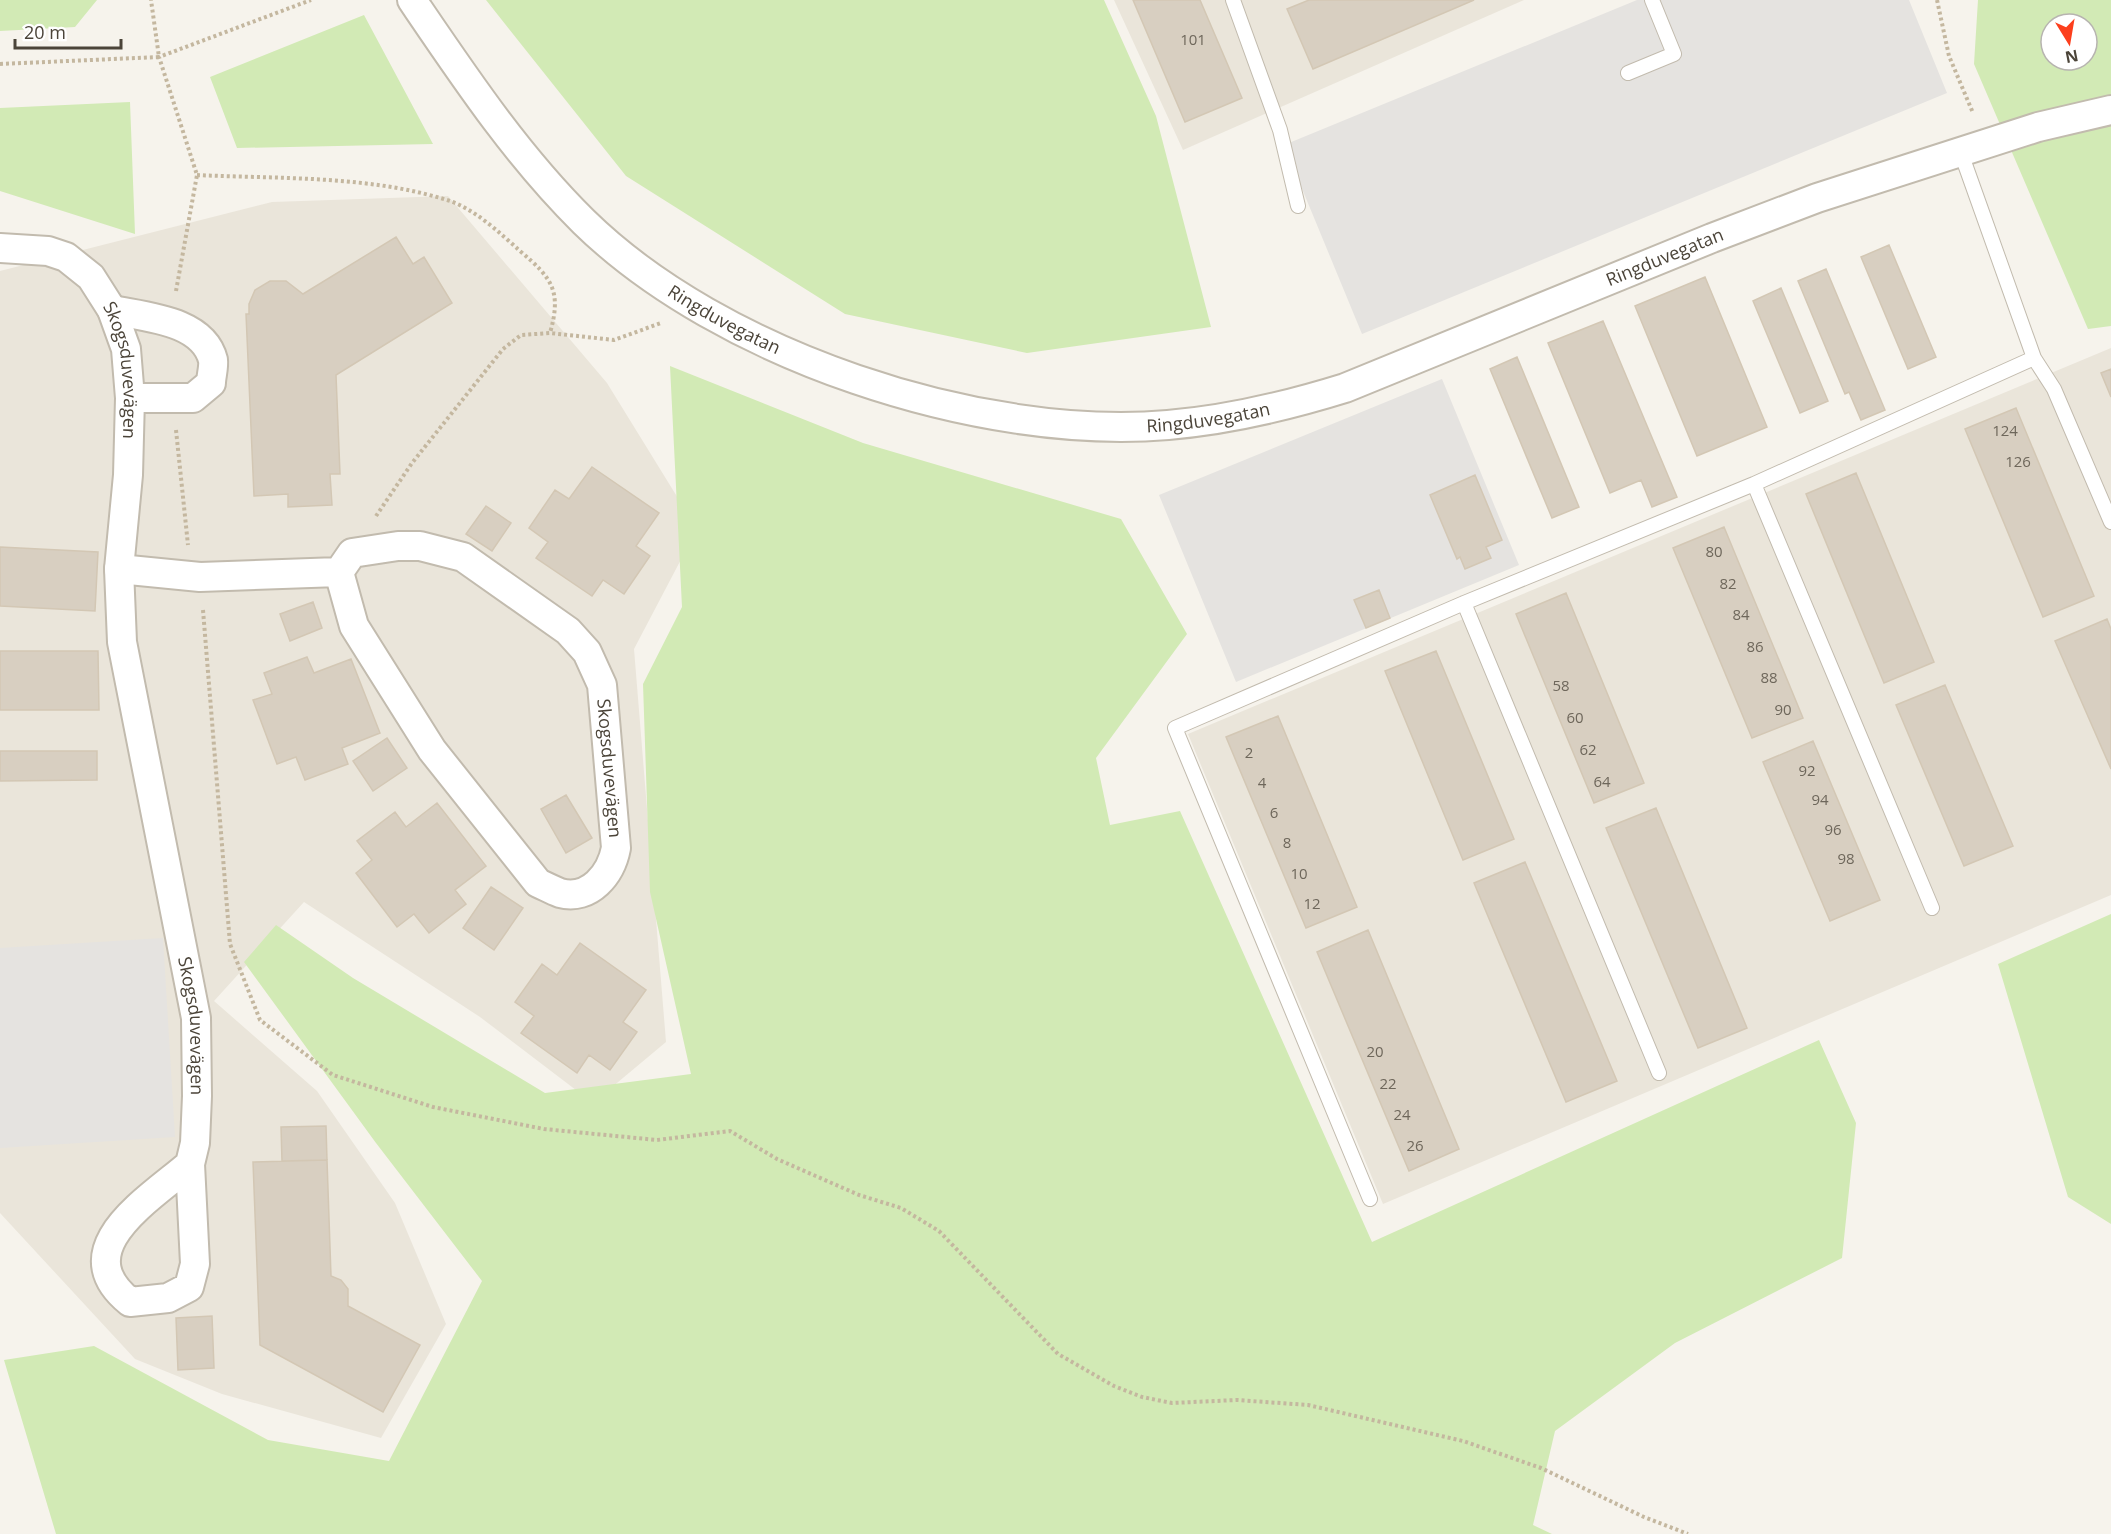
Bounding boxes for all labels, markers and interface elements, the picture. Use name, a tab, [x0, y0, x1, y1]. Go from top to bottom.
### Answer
scale bar	[15, 12, 122, 50]
north arrow	[2039, 12, 2099, 72]
text: 20 m	[24, 20, 66, 44]
house number: 101	[1180, 29, 1206, 49]
text: N	[2063, 45, 2080, 69]
street label: Ringduvegatan	[1602, 222, 1727, 291]
street label: Ringduvegatan	[664, 279, 785, 359]
street label: Skogsduvevägen	[98, 296, 143, 439]
street label: Ringduvegatan	[1146, 396, 1272, 437]
house number: 124	[1992, 420, 2018, 440]
house number: 126	[2005, 451, 2031, 471]
house number: 80	[1705, 541, 1723, 561]
house number: 82	[1719, 573, 1737, 593]
house number: 84	[1732, 604, 1750, 624]
house number: 86	[1746, 636, 1764, 656]
house number: 88	[1760, 667, 1778, 687]
house number: 58	[1552, 675, 1570, 695]
street label: Skogsduvevägen	[592, 698, 628, 839]
house number: 90	[1774, 699, 1792, 719]
house number: 60	[1566, 707, 1584, 727]
house number: 62	[1579, 739, 1597, 759]
house number: 2	[1245, 742, 1253, 762]
house number: 92	[1798, 760, 1816, 780]
house number: 64	[1593, 771, 1611, 791]
house number: 4	[1258, 772, 1267, 792]
house number: 94	[1811, 789, 1829, 809]
house number: 6	[1270, 802, 1278, 822]
house number: 96	[1824, 819, 1842, 839]
house number: 8	[1283, 832, 1291, 852]
house number: 98	[1837, 848, 1855, 868]
house number: 10	[1290, 863, 1308, 883]
house number: 12	[1303, 893, 1321, 913]
street label: Skogsduvevägen	[173, 954, 210, 1095]
house number: 20	[1366, 1041, 1384, 1061]
house number: 22	[1379, 1073, 1397, 1093]
house number: 24	[1393, 1104, 1411, 1124]
house number: 26	[1406, 1135, 1424, 1155]

